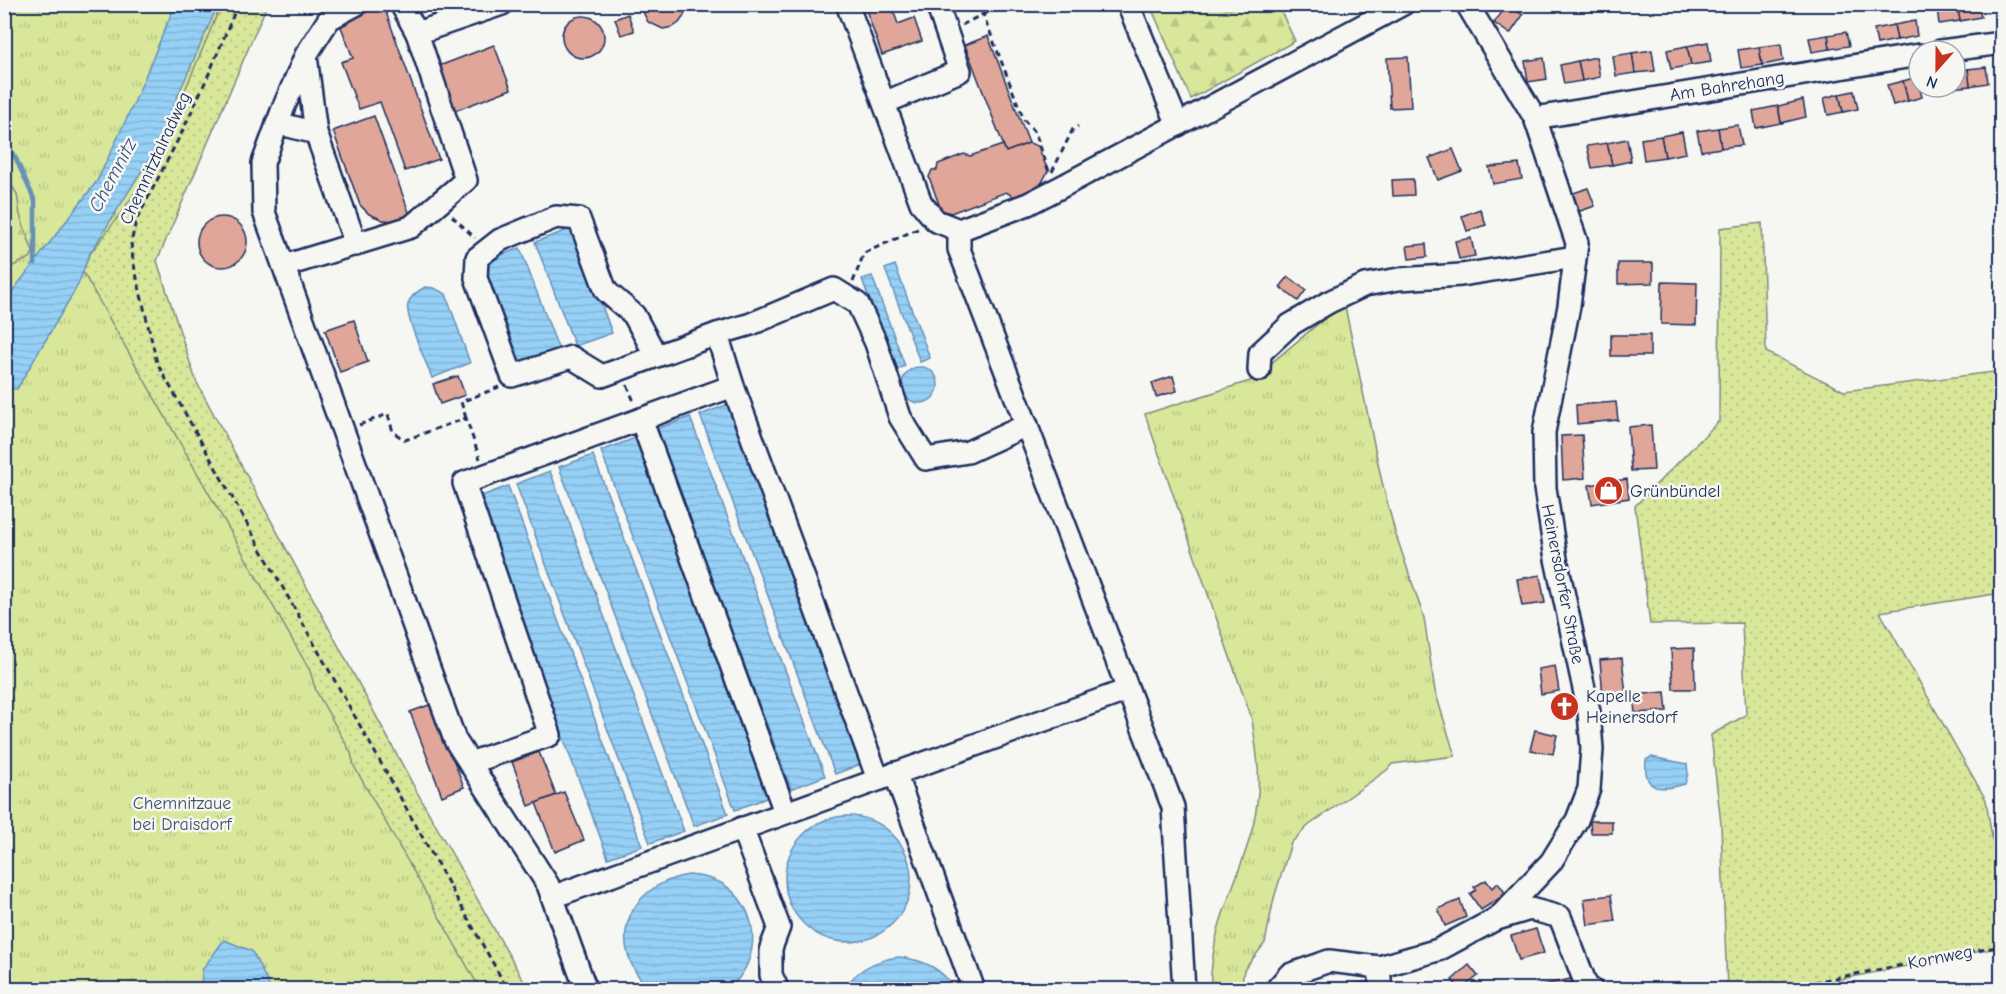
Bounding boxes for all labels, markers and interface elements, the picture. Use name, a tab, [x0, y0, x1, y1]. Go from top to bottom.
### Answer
north arrow	[1907, 39, 1967, 99]
street label: Am Bahrehang	[1668, 67, 1786, 106]
text: N	[1924, 72, 1940, 92]
street label: Chemnitztalradweg	[115, 88, 195, 228]
water label: Chemnitz	[84, 134, 142, 216]
shop icon: Grünbündel	[1593, 475, 1625, 507]
place label: Grünbündel	[1630, 481, 1720, 502]
street label: Heinersdorfer Straße	[1537, 502, 1588, 666]
place label: Kapelle Heinersdorf	[1586, 686, 1678, 728]
church icon: Kapelle Heinersdorf	[1549, 690, 1581, 722]
park label: Chemnitzaue bei Draisdorf	[133, 793, 232, 835]
street label: Kornweg	[1906, 941, 1974, 974]

